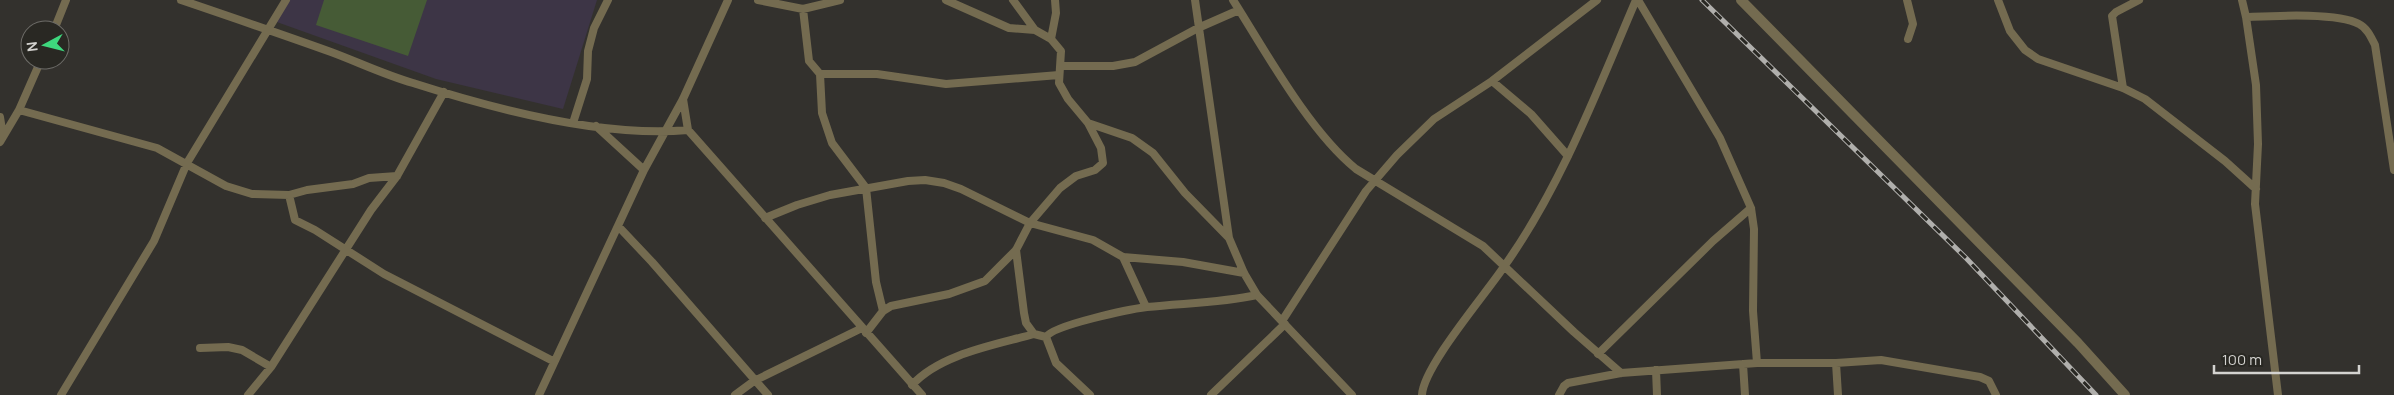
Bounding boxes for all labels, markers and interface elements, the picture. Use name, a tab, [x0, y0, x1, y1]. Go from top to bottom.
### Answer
north arrow	[20, 20, 70, 70]
text: N	[22, 40, 42, 53]
scale bar	[2214, 342, 2359, 374]
text: 100 m	[2222, 349, 2262, 370]

